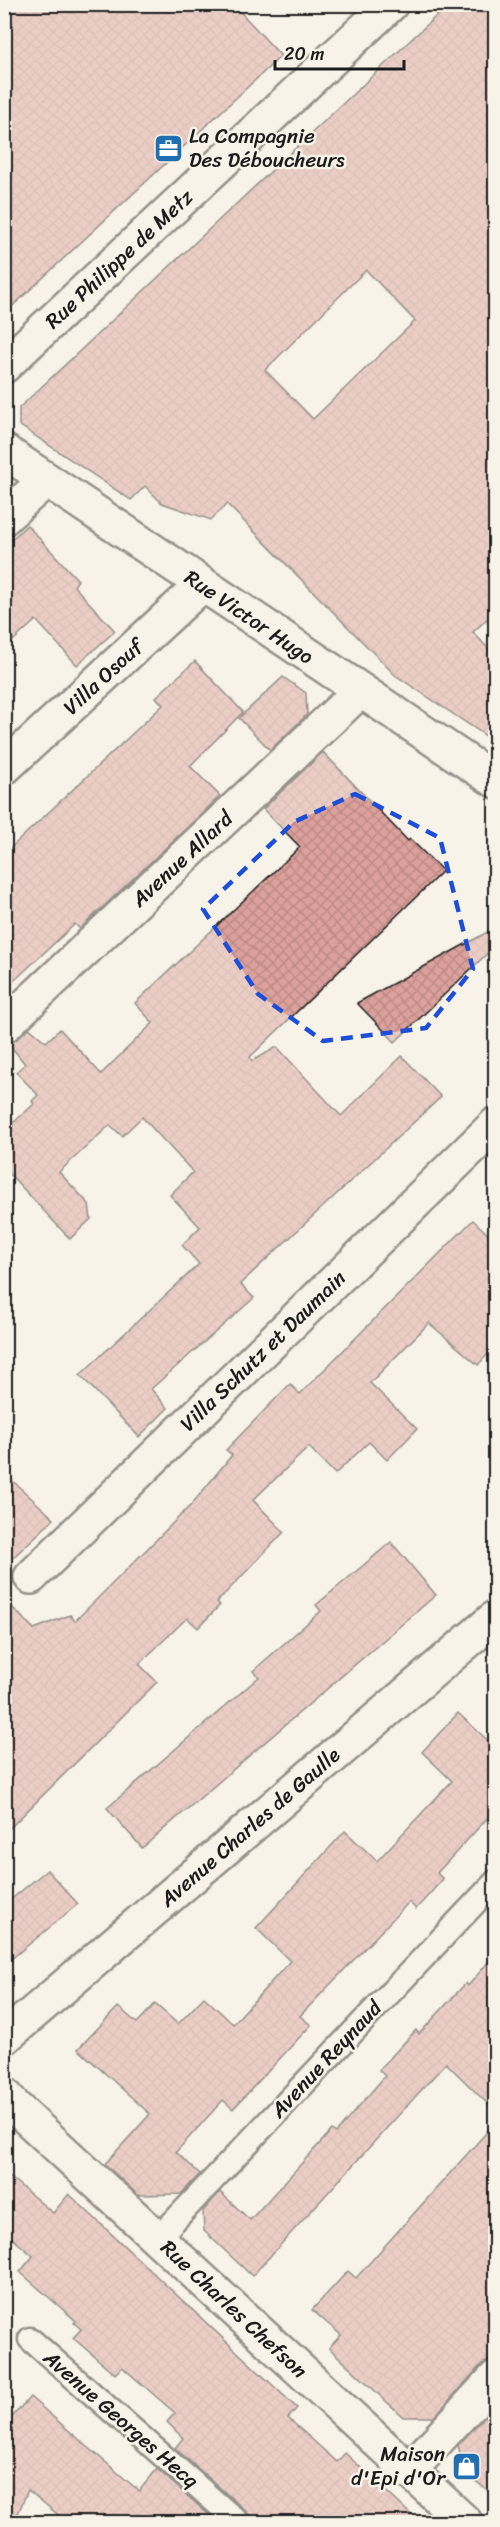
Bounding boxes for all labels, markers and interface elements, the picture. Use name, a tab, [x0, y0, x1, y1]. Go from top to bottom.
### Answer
scale bar	[275, 33, 404, 71]
text: 20 m	[284, 38, 324, 70]
place label: La Compagnie Des Déboucheurs	[189, 117, 345, 179]
office icon: La Compagnie Des Déboucheurs	[152, 132, 184, 164]
street label: Rue Philippe de Metz	[36, 179, 203, 339]
street label: Rue Victor Hugo	[176, 559, 322, 675]
street label: Villa Osouf	[54, 627, 154, 725]
street label: Avenue Allard	[121, 800, 243, 917]
street label: Villa Schutz et Daumain	[171, 1261, 355, 1441]
street label: Avenue Charles de Gaulle	[150, 1737, 349, 1918]
street label: Avenue Reynaud	[260, 1989, 393, 2128]
street label: Rue Charles Chefson	[151, 2230, 317, 2388]
street label: Avenue Georges Hecq	[34, 2339, 208, 2498]
place label: Maison d'Epi d'Or	[351, 2435, 446, 2497]
shop icon: Maison d'Epi d'Or	[450, 2450, 482, 2482]

